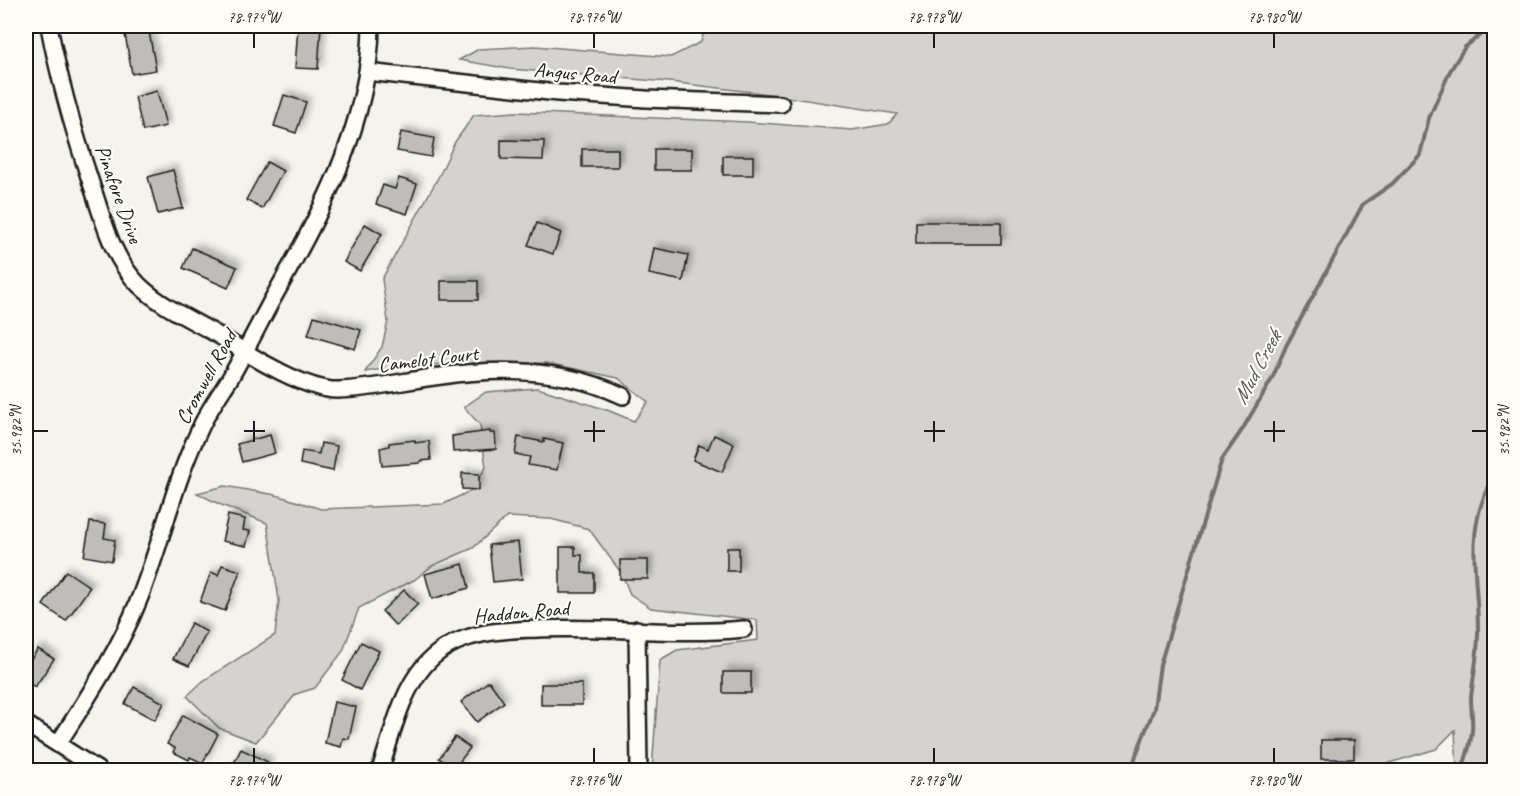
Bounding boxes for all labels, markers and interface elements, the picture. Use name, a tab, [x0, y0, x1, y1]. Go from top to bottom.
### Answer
text: 78.974°W	[228, 8, 283, 27]
text: 78.976°W	[568, 8, 623, 27]
text: 78.978°W	[908, 8, 963, 27]
text: 78.980°W	[1248, 8, 1303, 27]
street label: Angus Road	[533, 56, 621, 90]
street label: Pinafore Drive	[89, 141, 149, 248]
street label: Cromwell Road	[170, 323, 244, 429]
water label: Mud Creek	[1226, 323, 1290, 409]
street label: Camelot Court	[377, 340, 481, 378]
text: 35.982°N	[7, 403, 26, 456]
text: 35.982°N	[1495, 403, 1514, 456]
street label: Haddon Road	[472, 595, 573, 629]
text: 78.974°W	[228, 771, 283, 790]
text: 78.976°W	[568, 771, 623, 790]
text: 78.978°W	[908, 771, 963, 790]
text: 78.980°W	[1248, 771, 1303, 790]

